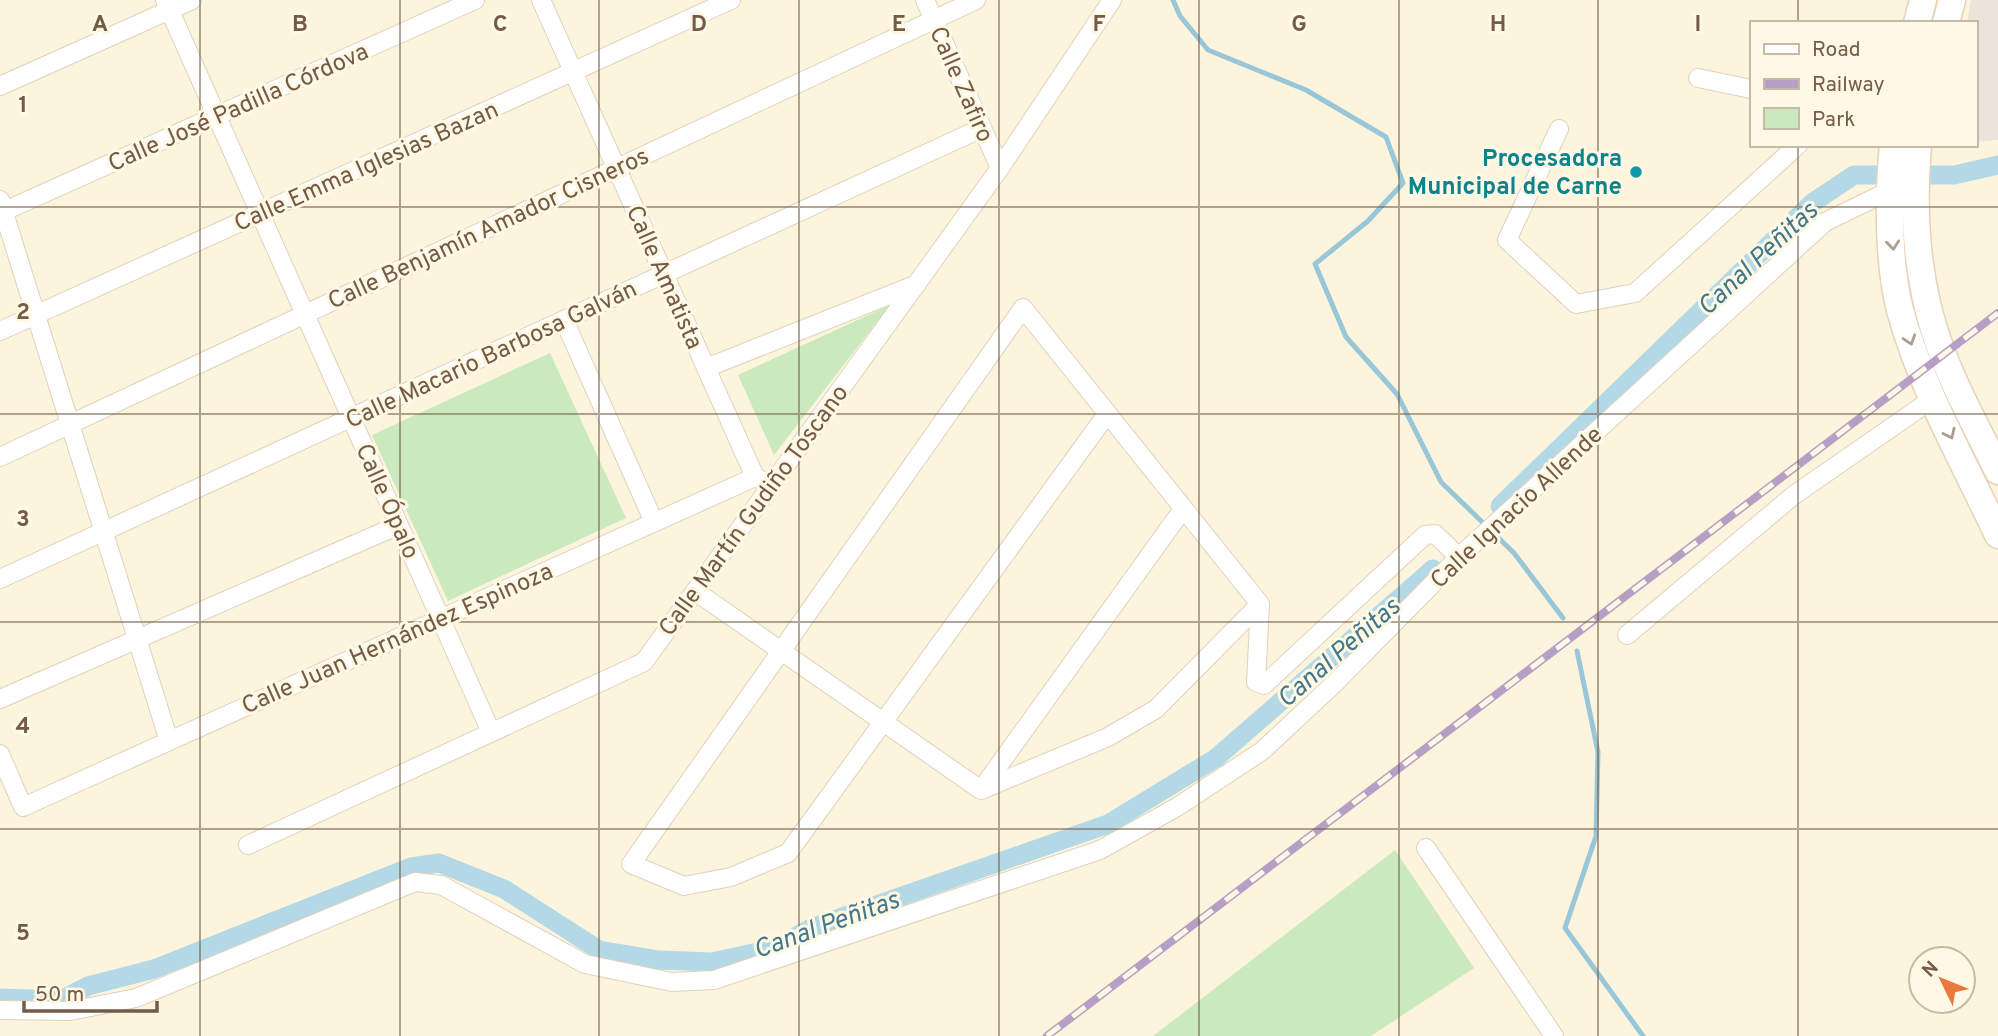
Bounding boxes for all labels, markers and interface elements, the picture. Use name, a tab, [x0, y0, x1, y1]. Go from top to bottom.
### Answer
text: A	[92, 11, 108, 40]
text: B	[292, 11, 308, 40]
text: C	[493, 11, 507, 40]
text: D	[691, 11, 707, 40]
text: E	[892, 11, 906, 40]
text: F	[1092, 11, 1106, 40]
text: G	[1291, 11, 1307, 40]
text: H	[1490, 11, 1506, 40]
text: I	[1695, 11, 1701, 40]
legend	[1750, 21, 1977, 147]
street label: Calle Zafiro	[921, 22, 999, 147]
text: Road	[1812, 37, 1861, 64]
street label: Calle José Padilla Córdova	[104, 38, 374, 180]
text: Railway	[1812, 72, 1885, 99]
text: 1	[18, 92, 28, 121]
street label: Calle Emma Iglesias Bazan	[230, 96, 504, 240]
text: Park	[1812, 107, 1855, 134]
street label: Calle Benjamín Amador Cisneros	[324, 142, 654, 318]
place label: Procesadora Municipal de Carne	[1408, 145, 1622, 203]
marker: Procesadora Municipal de Carne	[1628, 164, 1644, 180]
water label: Canal Peñitas	[1692, 195, 1827, 324]
street label: Calle Amatista	[618, 201, 708, 354]
one-way arrow	[1885, 239, 1900, 251]
street label: Calle Macario Barbosa Galván	[341, 275, 642, 437]
text: 2	[16, 299, 30, 328]
one-way arrow	[1902, 333, 1916, 346]
street label: Calle Martín Gudiño Toscano	[653, 379, 856, 643]
street label: Calle Ignacio Allende	[1425, 421, 1610, 596]
one-way arrow	[1942, 426, 1956, 439]
street label: Calle Ópalo	[347, 439, 427, 564]
text: 3	[16, 506, 30, 535]
street label: Calle Juan Hernández Espinoza	[237, 557, 558, 722]
water label: Canal Peñitas	[1271, 591, 1409, 716]
text: 4	[16, 713, 30, 742]
water label: Canal Peñitas	[749, 884, 905, 968]
text: 5	[16, 920, 30, 949]
north arrow	[1907, 945, 1977, 1015]
text: N	[1918, 957, 1944, 983]
scale bar	[24, 970, 158, 1014]
text: 50 m	[35, 982, 84, 1009]

